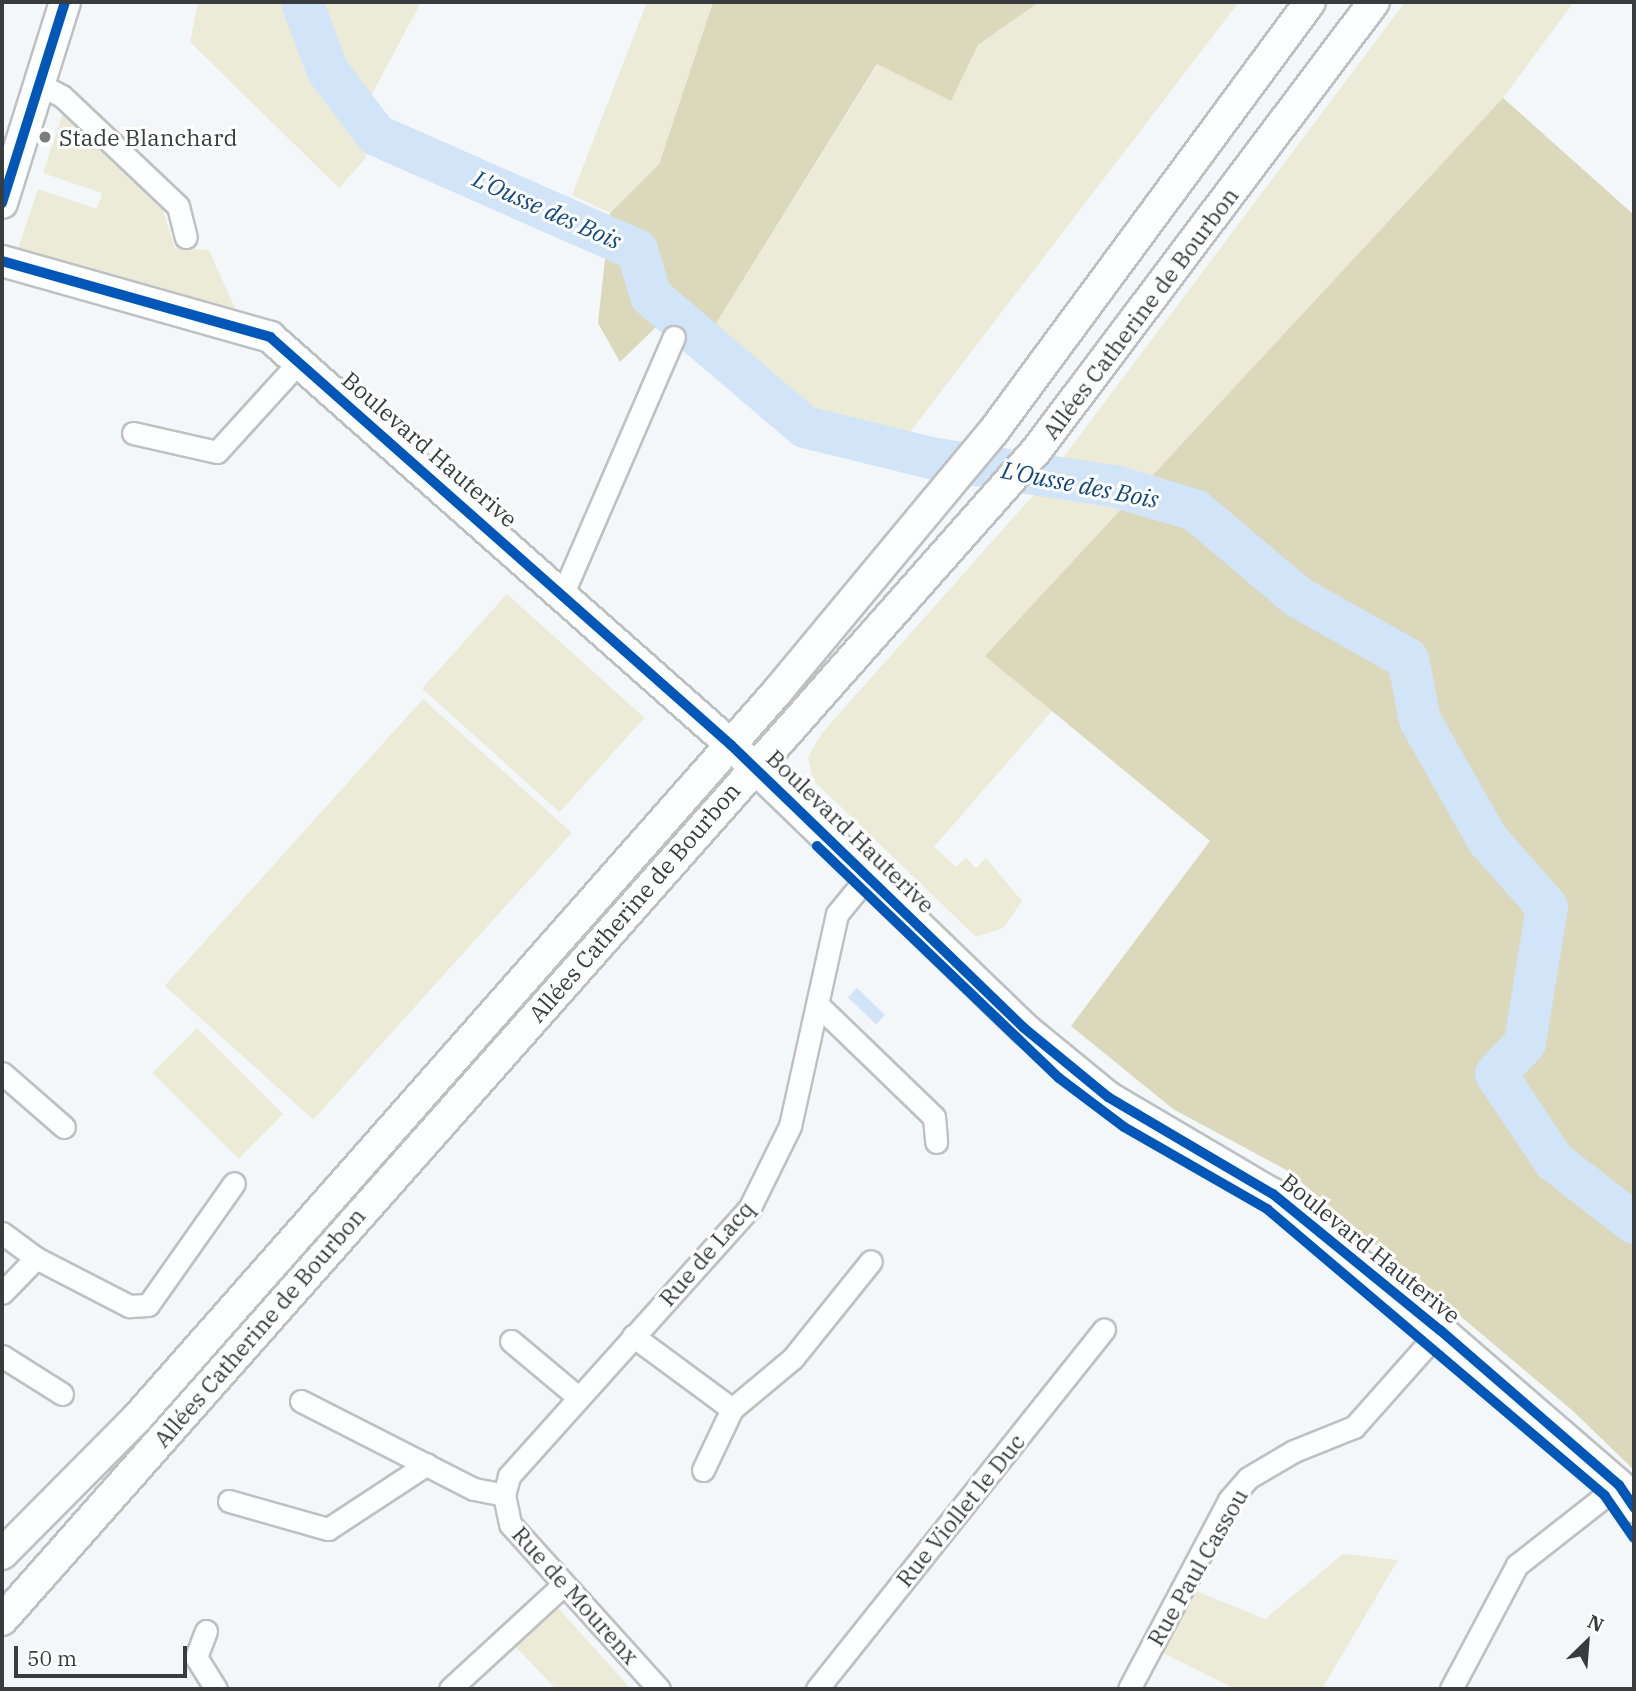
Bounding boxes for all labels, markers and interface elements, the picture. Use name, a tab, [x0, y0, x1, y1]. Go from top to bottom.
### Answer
place label: Stade Blanchard	[59, 123, 237, 151]
marker: Stade Blanchard	[37, 129, 53, 145]
water label: L'Ousse des Bois	[468, 164, 626, 256]
street label: Allées Catherine de Bourbon	[1036, 182, 1244, 444]
street label: Boulevard Hauterive	[337, 365, 523, 533]
water label: L'Ousse des Bois	[999, 456, 1161, 514]
street label: Boulevard Hauterive	[761, 744, 941, 918]
street label: Allées Catherine de Bourbon	[522, 777, 746, 1027]
street label: Boulevard Hauterive	[1276, 1167, 1466, 1329]
street label: Rue de Lacq	[653, 1195, 759, 1311]
street label: Allées Catherine de Bourbon	[147, 1202, 371, 1452]
street label: Rue Viollet le Duc	[890, 1428, 1030, 1592]
street label: Rue Paul Cassou	[1141, 1483, 1253, 1651]
street label: Rue de Mourenx	[507, 1520, 645, 1670]
north arrow	[1552, 1607, 1622, 1677]
text: N	[1584, 1609, 1608, 1637]
scale bar	[18, 1632, 191, 1676]
text: 50 m	[27, 1644, 77, 1672]

